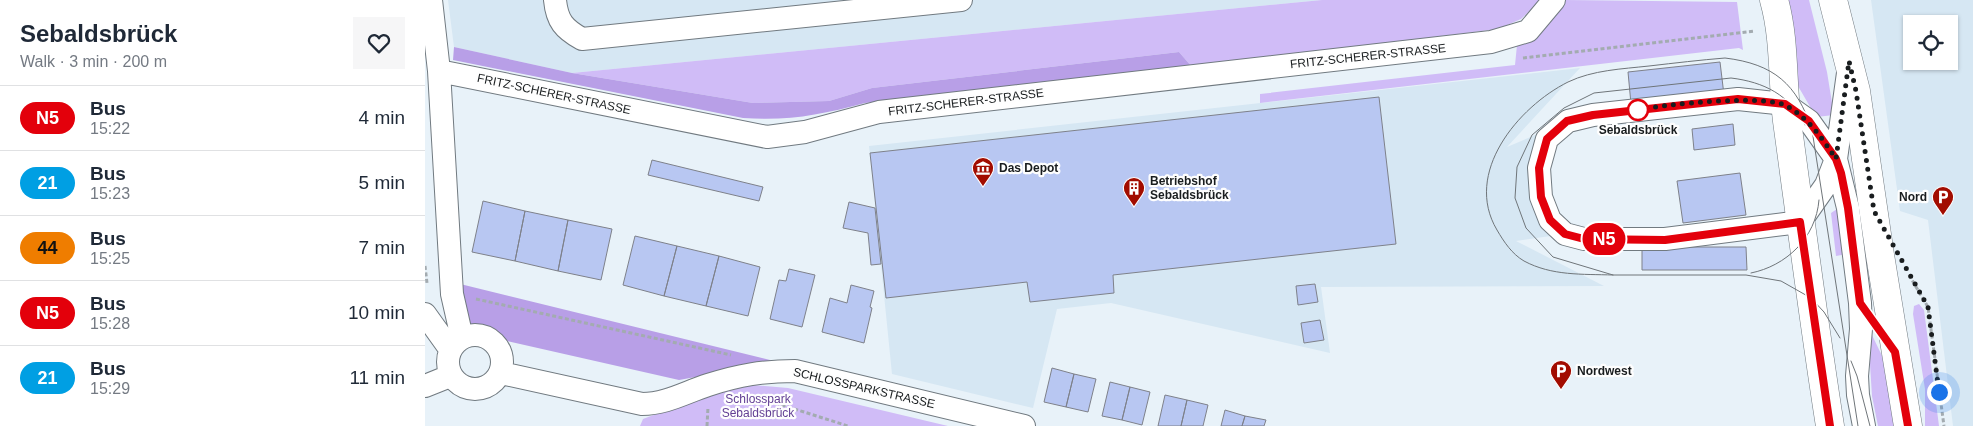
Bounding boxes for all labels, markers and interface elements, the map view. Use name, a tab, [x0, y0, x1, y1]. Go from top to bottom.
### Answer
map controls	[1903, 15, 1958, 70]
button: locate	[1903, 15, 1958, 70]
button: heart	[353, 17, 405, 69]
text: Sebaldsbrück	[20, 20, 177, 47]
street label: FRITZ-SCHERER-STRASSE	[1289, 41, 1447, 71]
text: Walk · 3 min · 200 m	[20, 53, 167, 70]
street label: FRITZ-SCHERER-STRASSE	[476, 71, 632, 117]
street label: FRITZ-SCHERER-STRASSE	[887, 86, 1045, 118]
text: Bus	[90, 98, 126, 119]
marker: Sebaldsbrück	[1627, 99, 1649, 121]
text: 4 min	[359, 107, 405, 128]
text: N5	[36, 108, 59, 128]
text: 15:22	[90, 120, 130, 137]
place label: Sebaldsbrück	[1599, 123, 1678, 137]
museum icon: Das Depot	[971, 156, 995, 187]
place label: Das Depot	[999, 161, 1058, 175]
text: Bus	[90, 163, 126, 184]
text: 5 min	[359, 172, 405, 193]
text: 21	[37, 173, 58, 193]
place label: Betriebshof Sebaldsbrück	[1150, 174, 1229, 202]
building icon: Betriebshof Sebaldsbrück	[1122, 176, 1146, 207]
text: 15:23	[90, 185, 130, 202]
parking icon: Nord	[1931, 185, 1955, 216]
place label: Nord	[1899, 190, 1927, 204]
line badge: N5	[1581, 223, 1627, 255]
text: Bus	[90, 228, 126, 249]
text: N5	[1592, 229, 1616, 249]
text: 7 min	[359, 237, 405, 258]
text: 44	[37, 238, 58, 258]
text: 15:25	[90, 250, 130, 267]
text: Bus	[90, 293, 126, 314]
text: 10 min	[348, 302, 405, 323]
text: N5	[36, 303, 59, 323]
text: 15:28	[90, 315, 130, 332]
text: Bus	[90, 358, 126, 379]
parking icon: Nordwest	[1549, 359, 1573, 390]
place label: Nordwest	[1577, 364, 1632, 378]
street label: SCHLOSSPARKSTRASSE	[792, 365, 936, 411]
text: 11 min	[349, 367, 405, 388]
text: 21	[37, 368, 58, 388]
text: 15:29	[90, 380, 130, 397]
your location	[1927, 380, 1952, 405]
park label: Schlosspark Sebaldsbrück	[722, 392, 795, 420]

